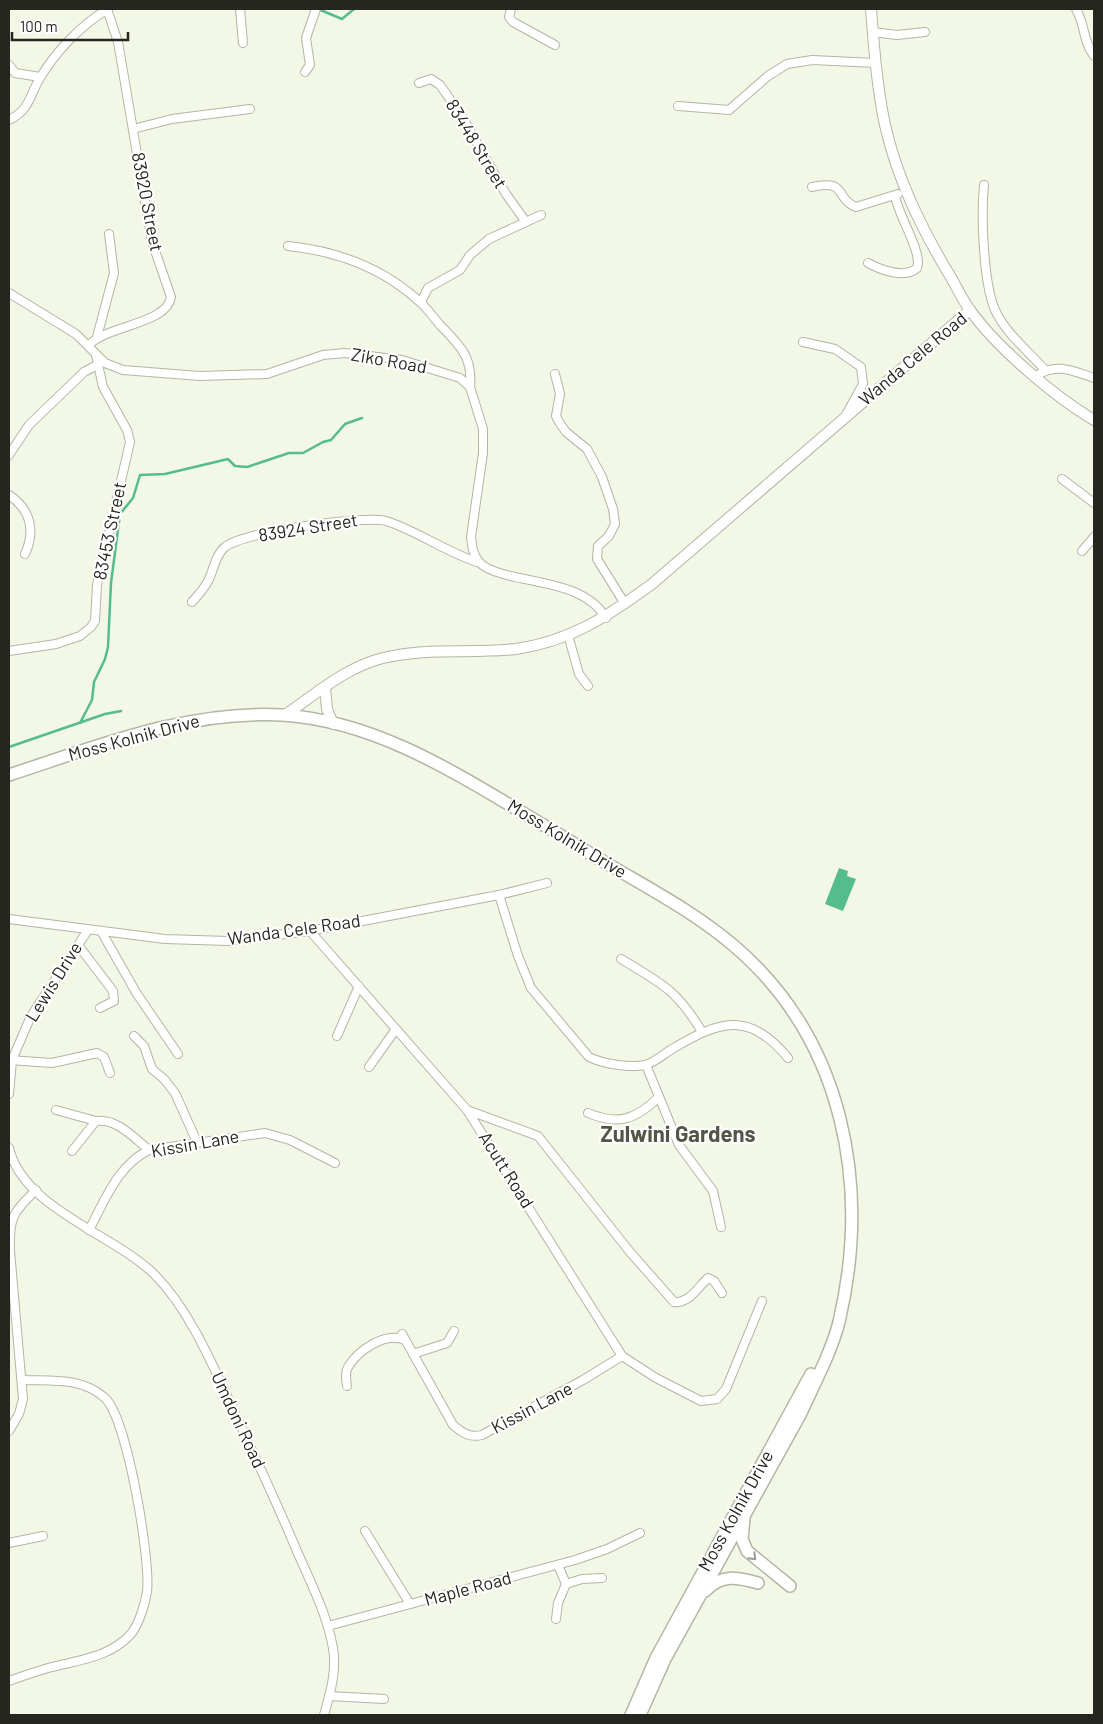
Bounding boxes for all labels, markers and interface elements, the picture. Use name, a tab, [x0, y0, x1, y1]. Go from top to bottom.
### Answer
scale bar	[12, 10, 129, 42]
text: 100 m	[20, 17, 58, 35]
street label: 83448 Street	[442, 95, 512, 192]
street label: 83920 Street	[128, 150, 168, 253]
street label: Wanda Cele Road	[854, 307, 971, 410]
street label: Ziko Road	[350, 343, 429, 377]
street label: 83453 Street	[88, 480, 130, 582]
street label: 83924 Street	[257, 508, 359, 546]
street label: Moss Kolnik Drive	[66, 709, 202, 765]
street label: Moss Kolnik Drive	[504, 794, 631, 882]
street label: Wanda Cele Road	[226, 909, 362, 949]
street label: Lewis Drive	[20, 938, 86, 1025]
district label: Zulwini Gardens	[600, 1120, 756, 1146]
street label: Kissin Lane	[149, 1124, 241, 1162]
street label: Acutt Road	[475, 1127, 539, 1212]
street label: Umdoni Road	[207, 1368, 271, 1471]
street label: Kissin Lane	[487, 1376, 576, 1438]
street label: Moss Kolnik Drive	[693, 1446, 777, 1575]
one-way arrow	[747, 1551, 756, 1560]
street label: Maple Road	[422, 1566, 514, 1610]

